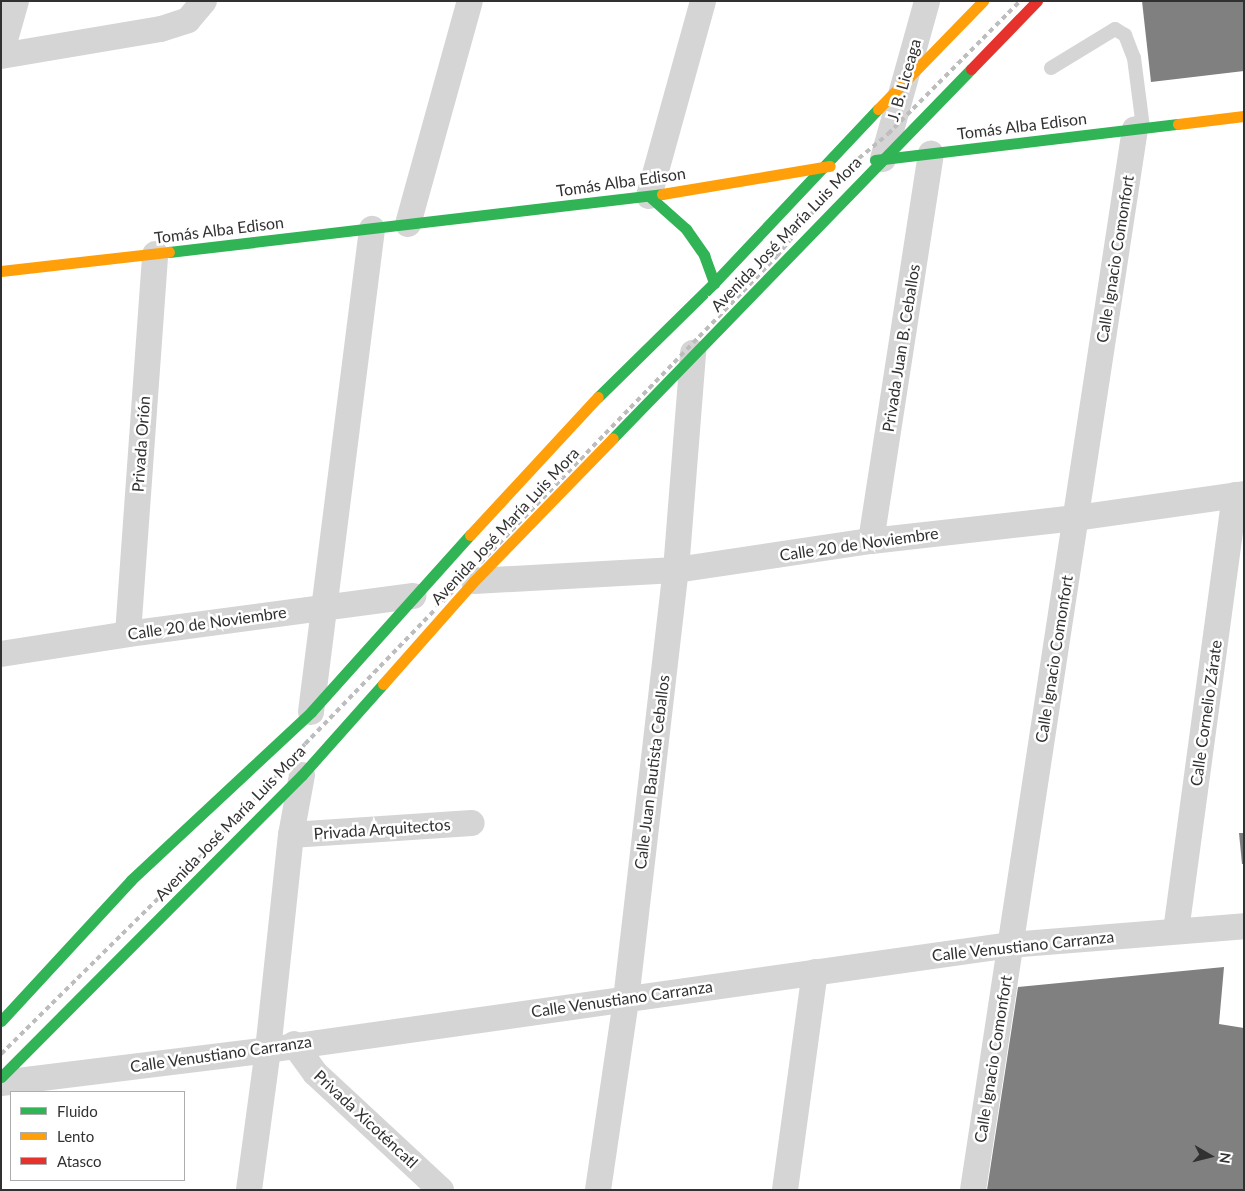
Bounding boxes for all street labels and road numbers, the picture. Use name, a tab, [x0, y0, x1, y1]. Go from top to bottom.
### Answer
street label: J. B. Liceaga	[883, 37, 925, 123]
street label: Tomás Alba Edison	[956, 108, 1088, 144]
street label: Avenida José María Luis Mora	[707, 152, 865, 316]
street label: Tomás Alba Edison	[555, 163, 687, 201]
street label: Calle Ignacio Comonfort	[1092, 174, 1138, 344]
street label: Tomás Alba Edison	[153, 212, 285, 248]
street label: Privada Juan B. Ceballos	[878, 262, 924, 434]
street label: Privada Orión	[128, 395, 154, 493]
street label: Avenida José María Luis Mora	[427, 443, 583, 609]
street label: Calle 20 de Noviembre	[778, 523, 940, 565]
street label: Calle Ignacio Comonfort	[1031, 574, 1077, 744]
street label: Calle 20 de Noviembre	[126, 602, 288, 644]
street label: Calle Cornelio Zárate	[1186, 639, 1226, 787]
street label: Calle Juan Bautista Ceballos	[631, 673, 673, 871]
street label: Avenida José María Luis Mora	[151, 741, 309, 905]
street label: Privada Arquitectos	[313, 815, 451, 843]
street label: Calle Venustiano Carranza	[931, 927, 1115, 965]
street label: Calle Ignacio Comonfort	[970, 974, 1016, 1144]
street label: Calle Venustiano Carranza	[530, 977, 714, 1021]
street label: Calle Venustiano Carranza	[129, 1032, 313, 1076]
street label: Privada Xicoténcatl	[310, 1066, 422, 1172]

